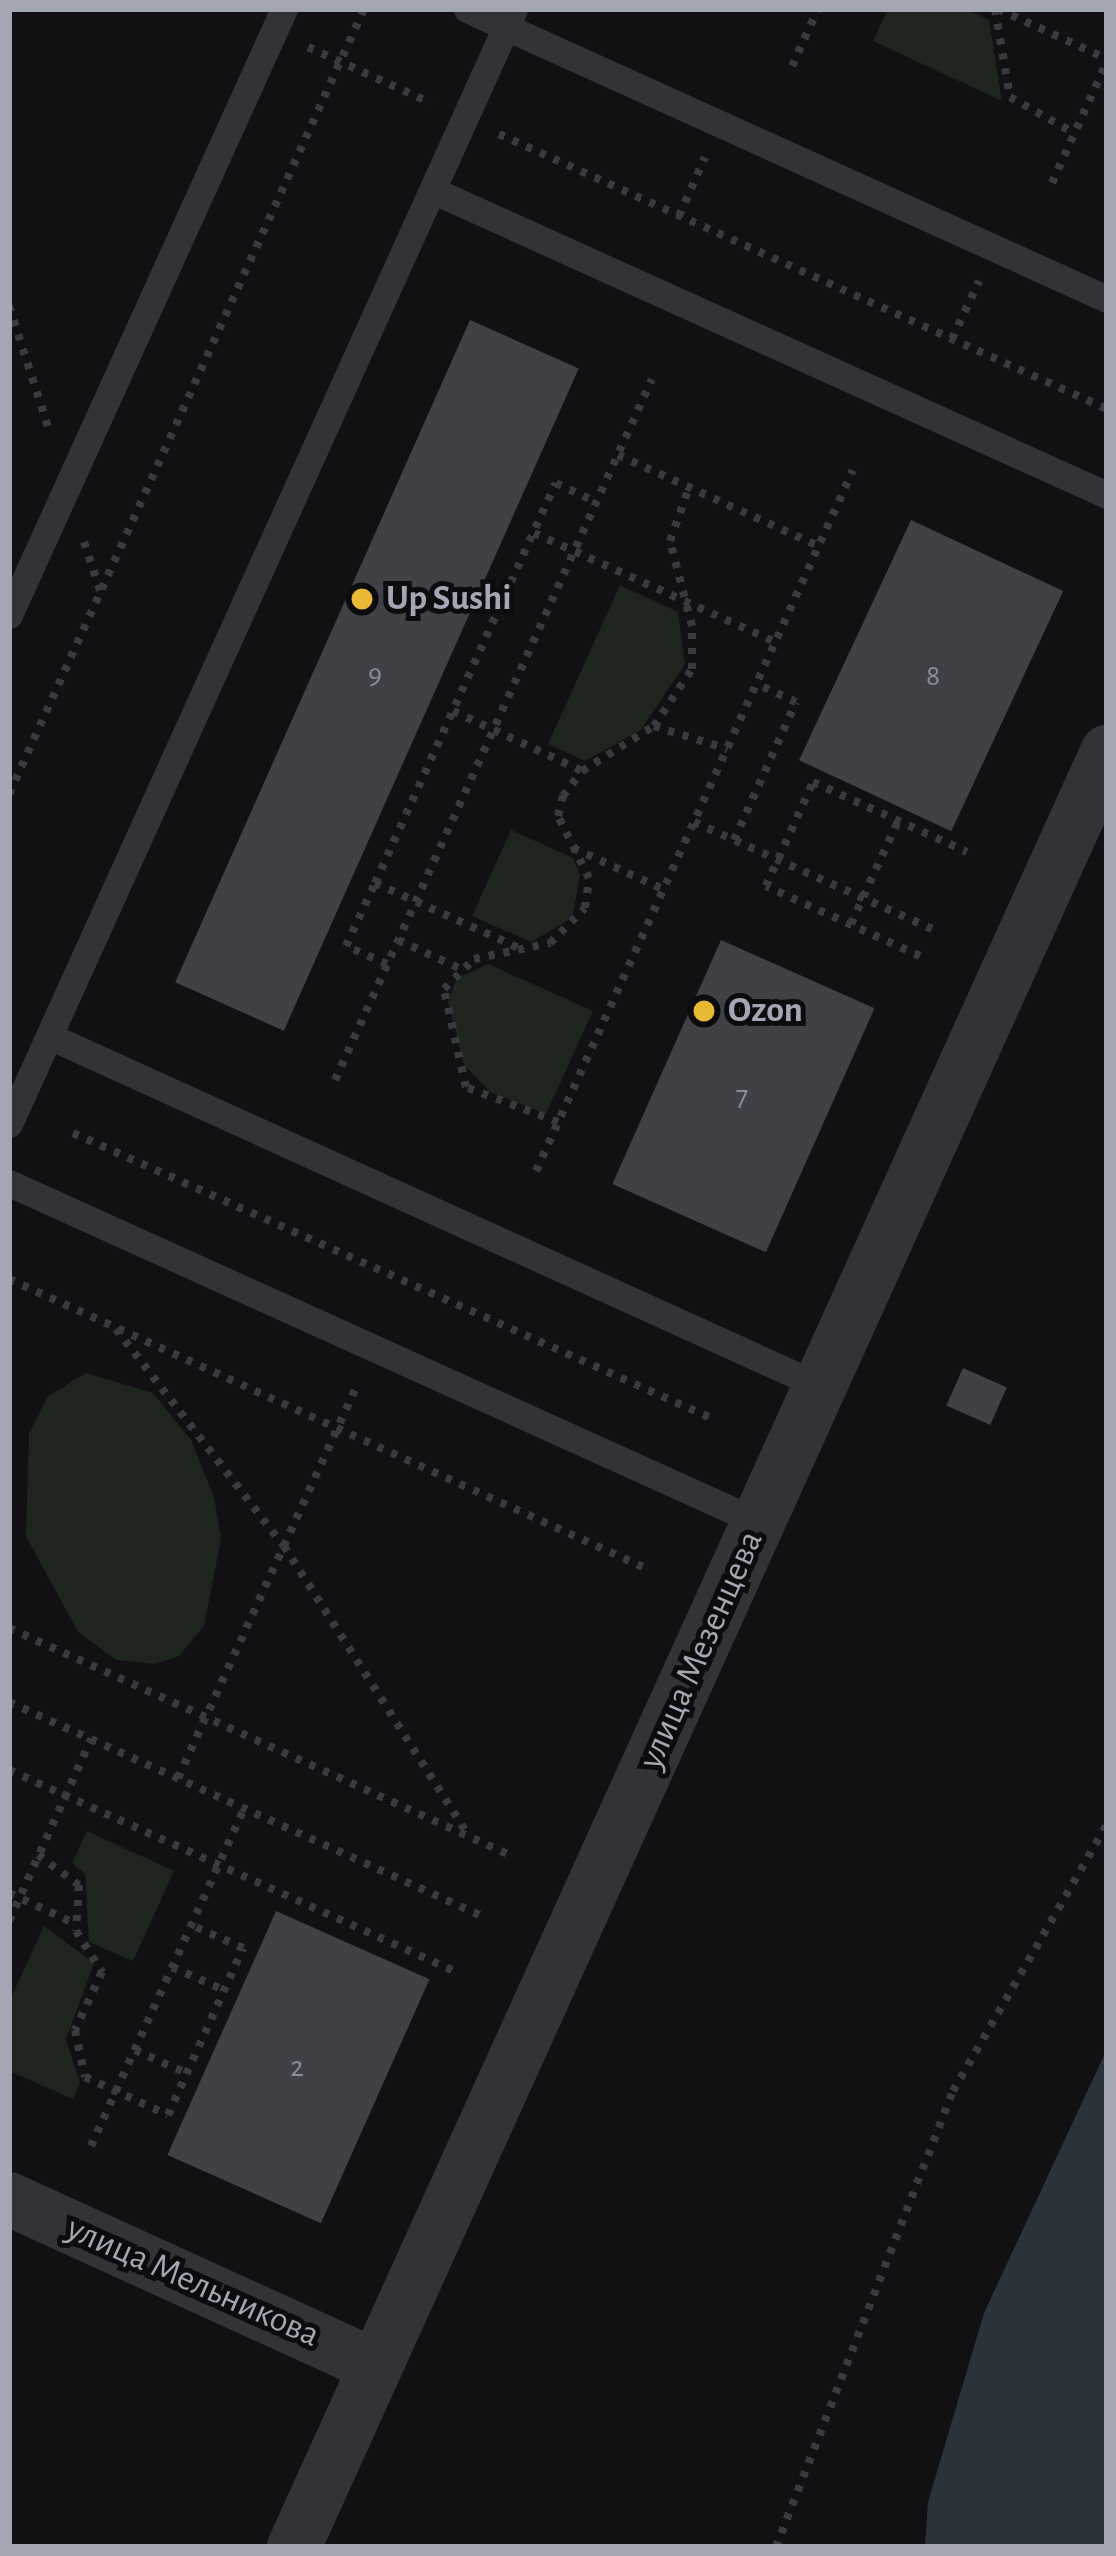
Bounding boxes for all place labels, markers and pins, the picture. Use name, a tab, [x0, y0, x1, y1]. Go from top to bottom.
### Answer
place label: Up Sushi	[386, 577, 512, 621]
marker: Up Sushi	[349, 586, 375, 612]
place label: Ozon	[728, 989, 803, 1033]
marker: Ozon	[691, 998, 717, 1024]

